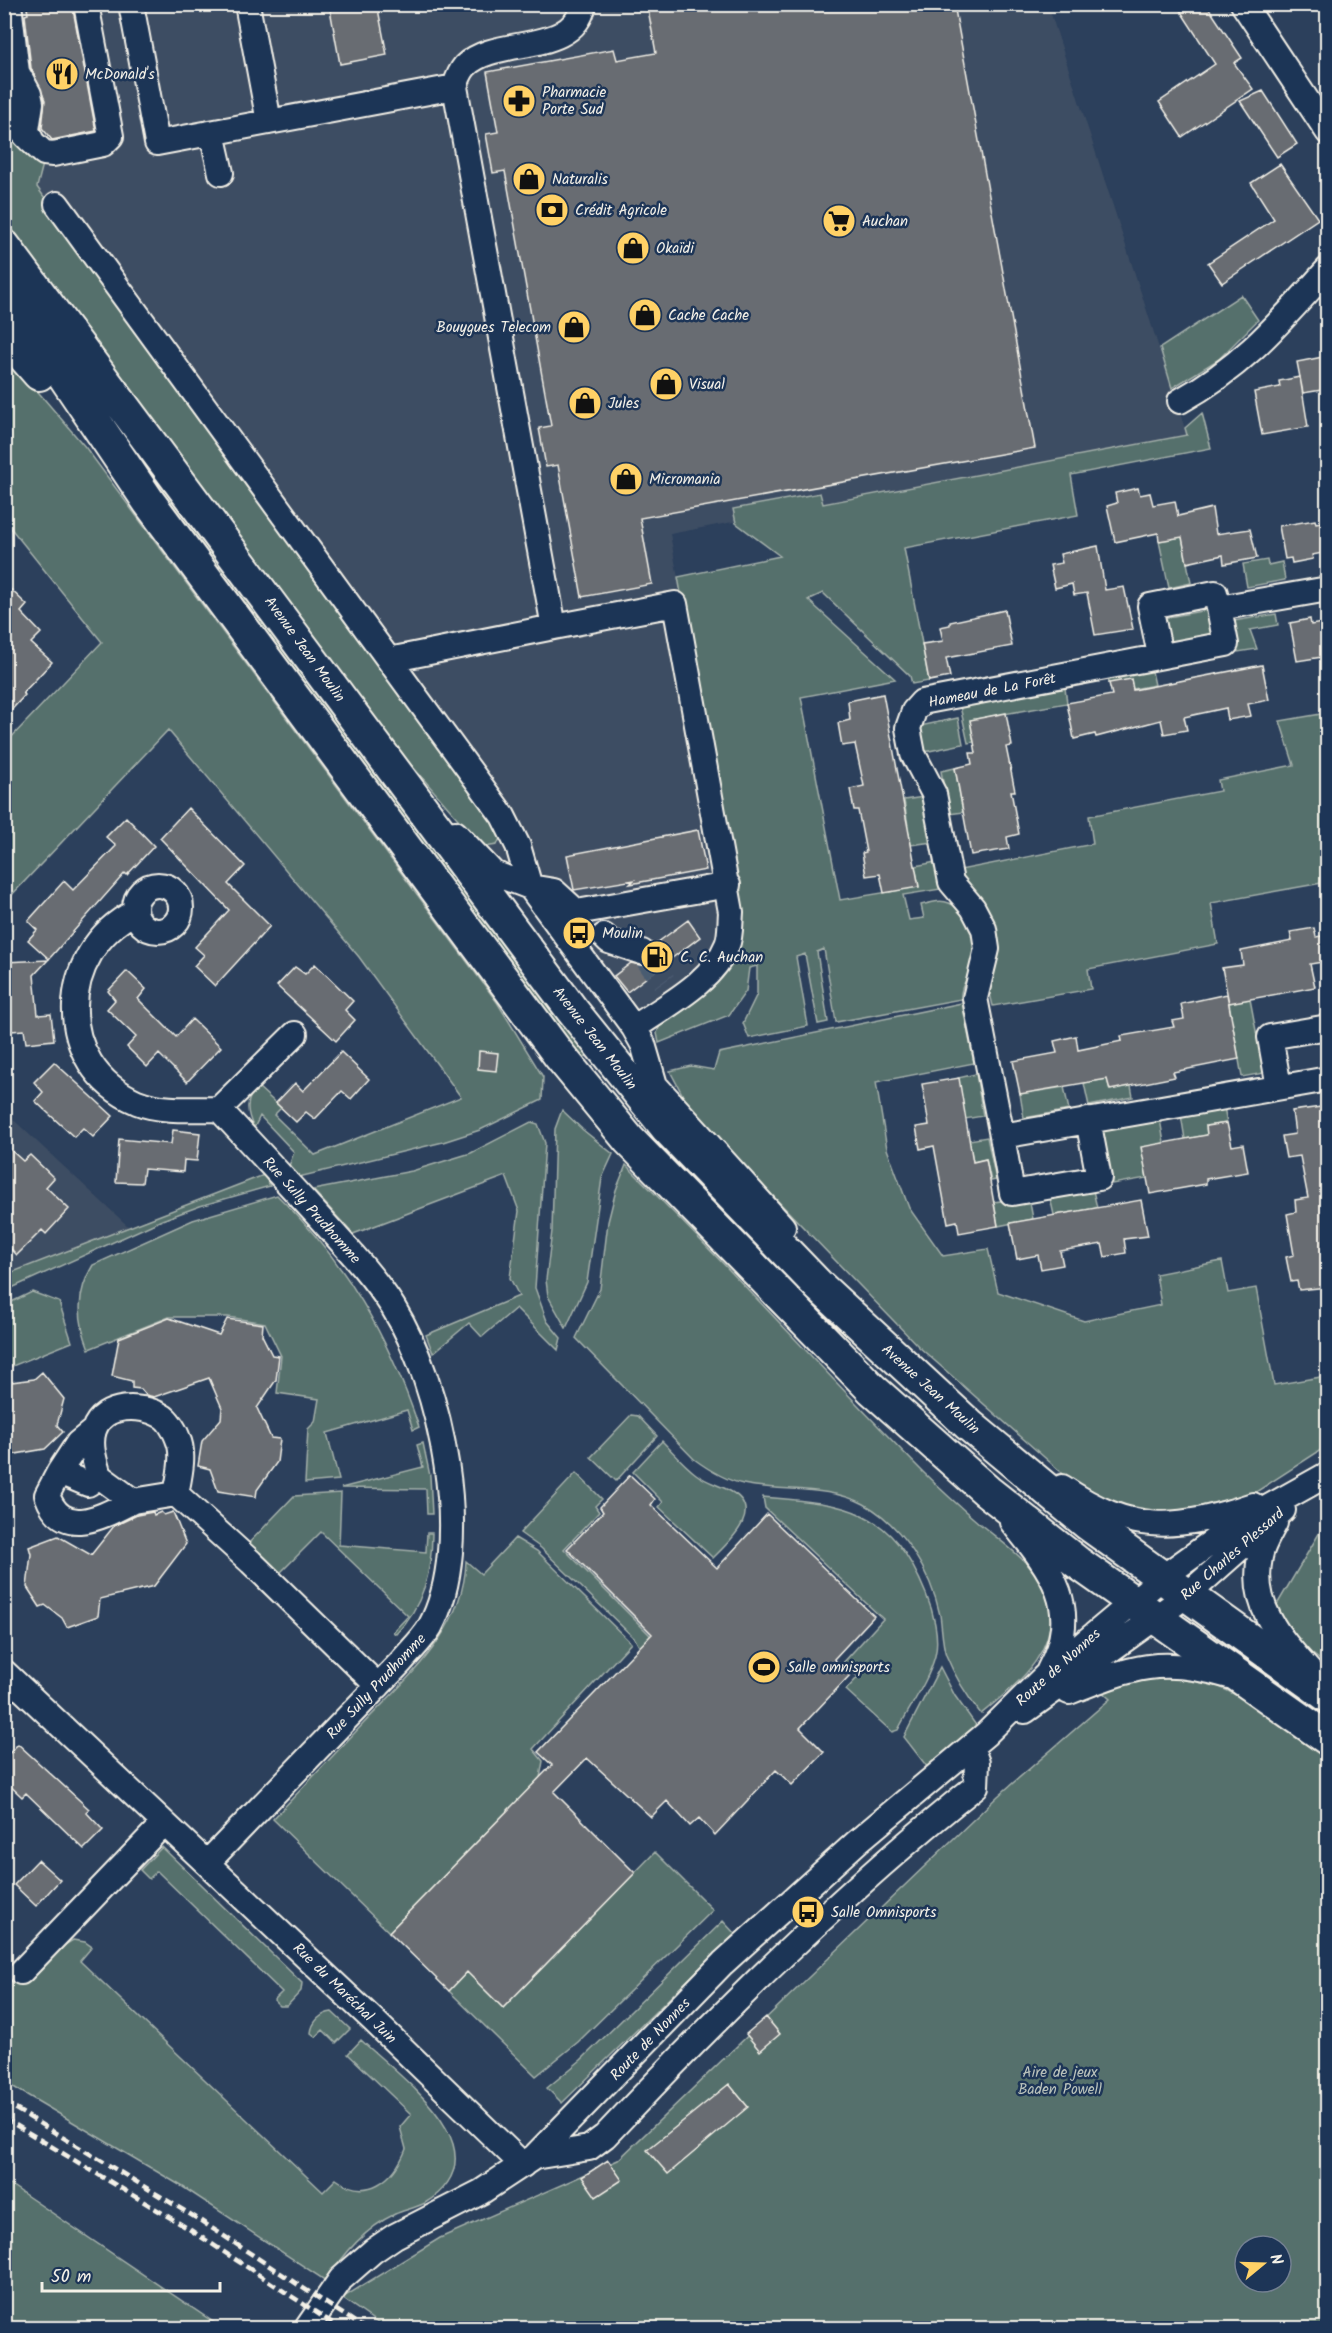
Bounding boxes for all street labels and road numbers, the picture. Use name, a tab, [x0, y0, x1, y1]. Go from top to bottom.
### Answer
street label: Avenue Jean Moulin	[257, 592, 351, 708]
street label: Hameau de La Forêt	[926, 667, 1058, 715]
street label: Avenue Jean Moulin	[546, 982, 642, 1096]
street label: Rue Sully Prudhomme	[256, 1152, 366, 1270]
street label: Avenue Jean Moulin	[875, 1339, 985, 1441]
street label: Rue Charles Plessard	[1175, 1502, 1291, 1607]
street label: Route de Nonnes	[1011, 1622, 1107, 1713]
street label: Rue Sully Prudhomme	[321, 1628, 433, 1745]
street label: Rue du Maréchal Juin	[287, 1937, 402, 2050]
street label: Route de Nonnes	[605, 1992, 697, 2087]

